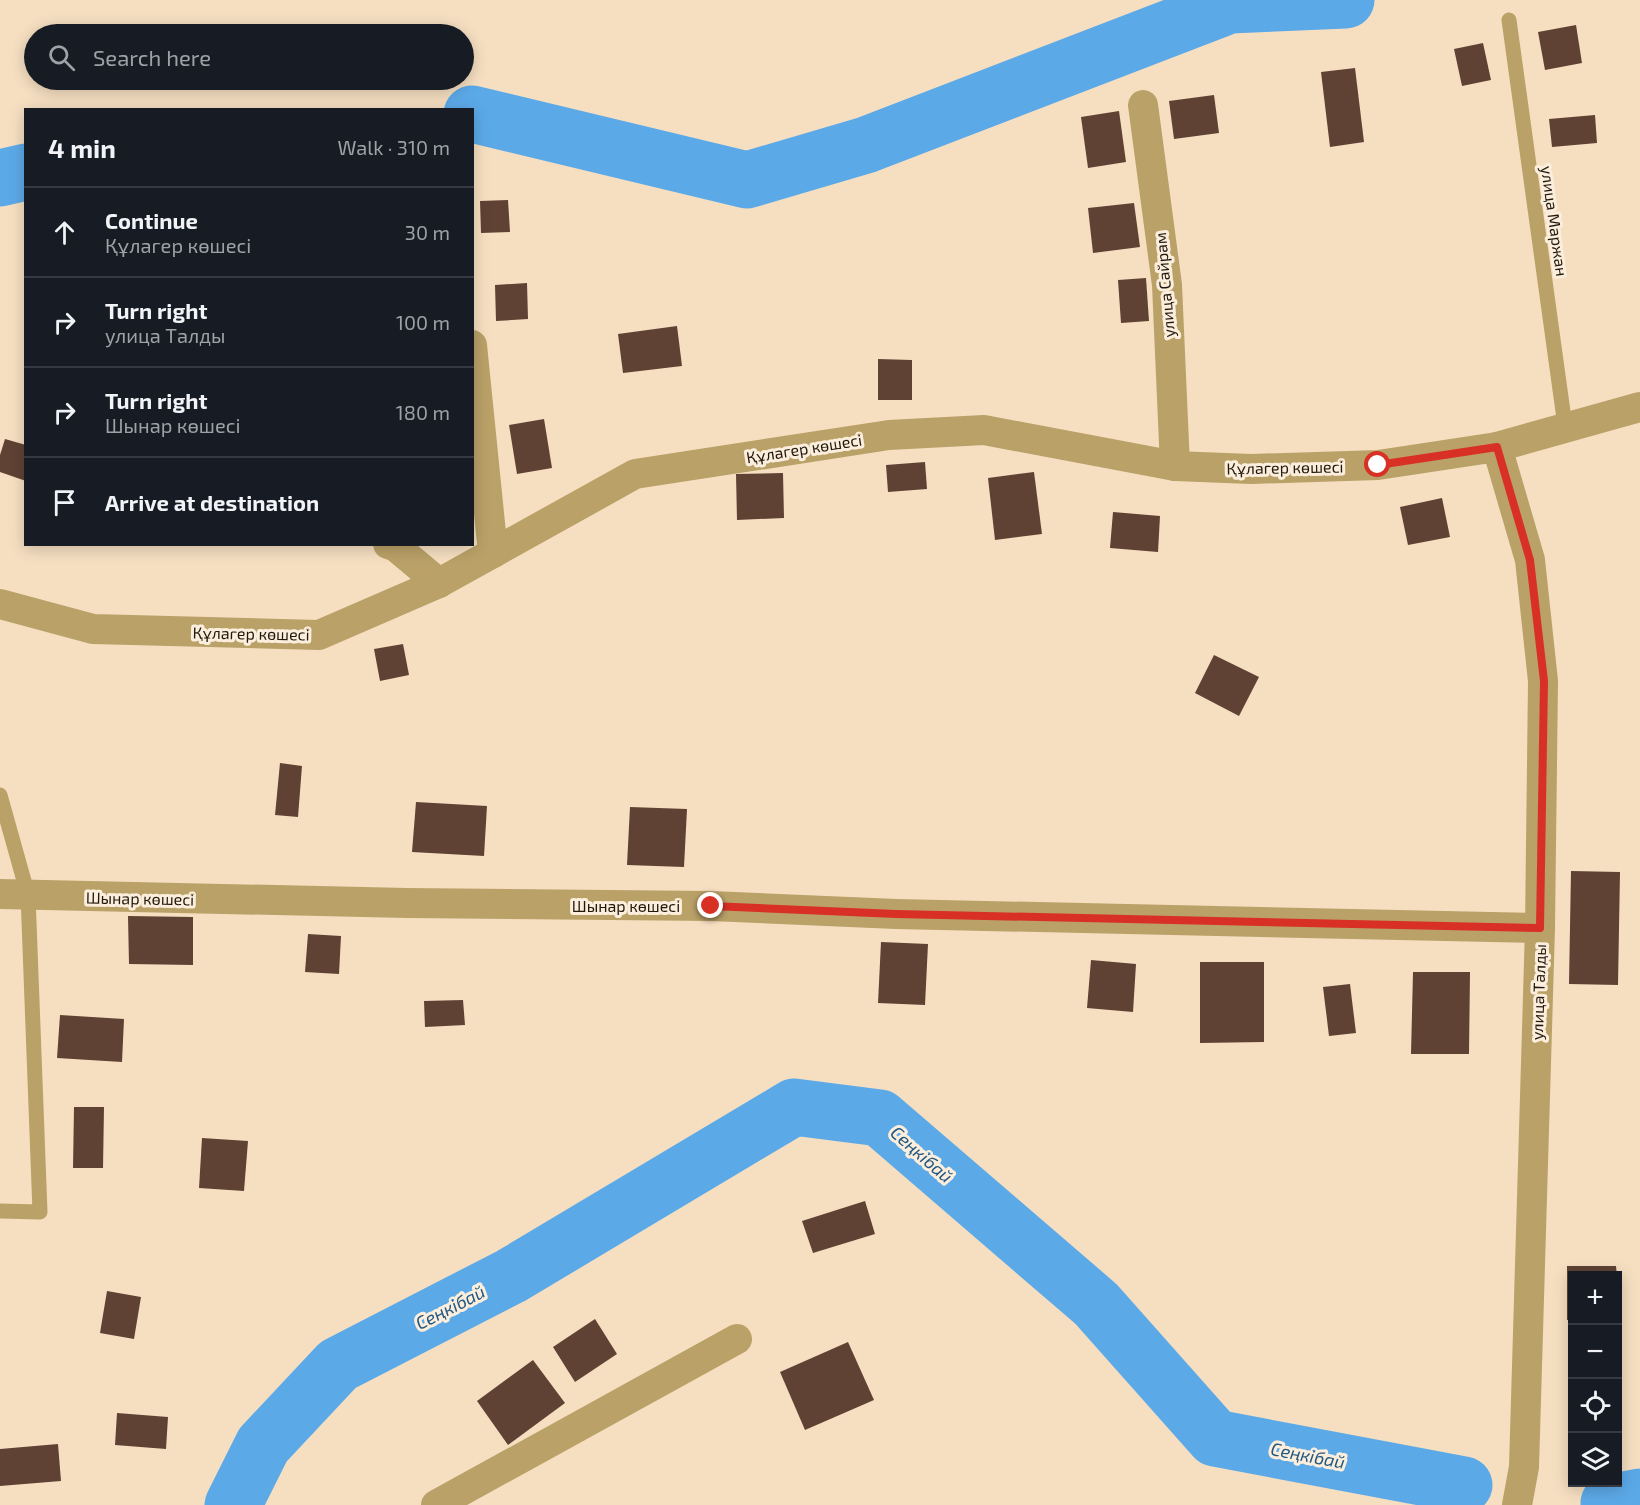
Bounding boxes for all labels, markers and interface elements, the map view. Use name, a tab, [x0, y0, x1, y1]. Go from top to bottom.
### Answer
search box	[24, 24, 474, 90]
icon: search	[45, 41, 78, 74]
text: Search here	[93, 44, 211, 70]
text: 4 min	[48, 132, 116, 163]
text: Walk · 310 m	[338, 135, 450, 159]
street label: улица Маржан	[1537, 165, 1572, 278]
text: Continue	[105, 207, 198, 233]
icon: ahead	[48, 216, 81, 249]
text: 30 m	[405, 220, 450, 244]
street label: улица Сайрам	[1150, 231, 1179, 338]
text: Құлагер көшесі	[105, 233, 251, 257]
text: Turn right	[105, 297, 207, 323]
icon: right	[48, 306, 81, 339]
text: 100 m	[396, 310, 450, 334]
text: улица Талды	[105, 323, 225, 347]
text: Turn right	[105, 387, 207, 413]
icon: right	[48, 396, 81, 429]
text: 180 m	[396, 400, 450, 424]
text: Шынар көшесі	[105, 413, 241, 437]
street label: Құлагер көшесі	[745, 429, 863, 467]
route start	[1364, 451, 1390, 477]
street label: Құлагер көшесі	[1226, 456, 1344, 478]
icon: arrive	[48, 486, 81, 519]
text: Arrive at destination	[105, 489, 319, 515]
street label: Құлагер көшесі	[192, 622, 310, 644]
street label: Шынар көшесі	[86, 888, 194, 908]
route end	[697, 892, 723, 918]
street label: Шынар көшесі	[572, 896, 680, 915]
street label: улица Талды	[1527, 944, 1550, 1040]
water label: Сеңкібай	[886, 1121, 958, 1187]
map controls	[1568, 1271, 1622, 1487]
button: +	[1568, 1271, 1622, 1325]
water label: Сеңкібай	[411, 1280, 489, 1334]
button: −	[1568, 1325, 1622, 1379]
button: locate	[1568, 1379, 1622, 1433]
button: layers	[1568, 1433, 1622, 1487]
water label: Сеңкібай	[1269, 1437, 1347, 1473]

